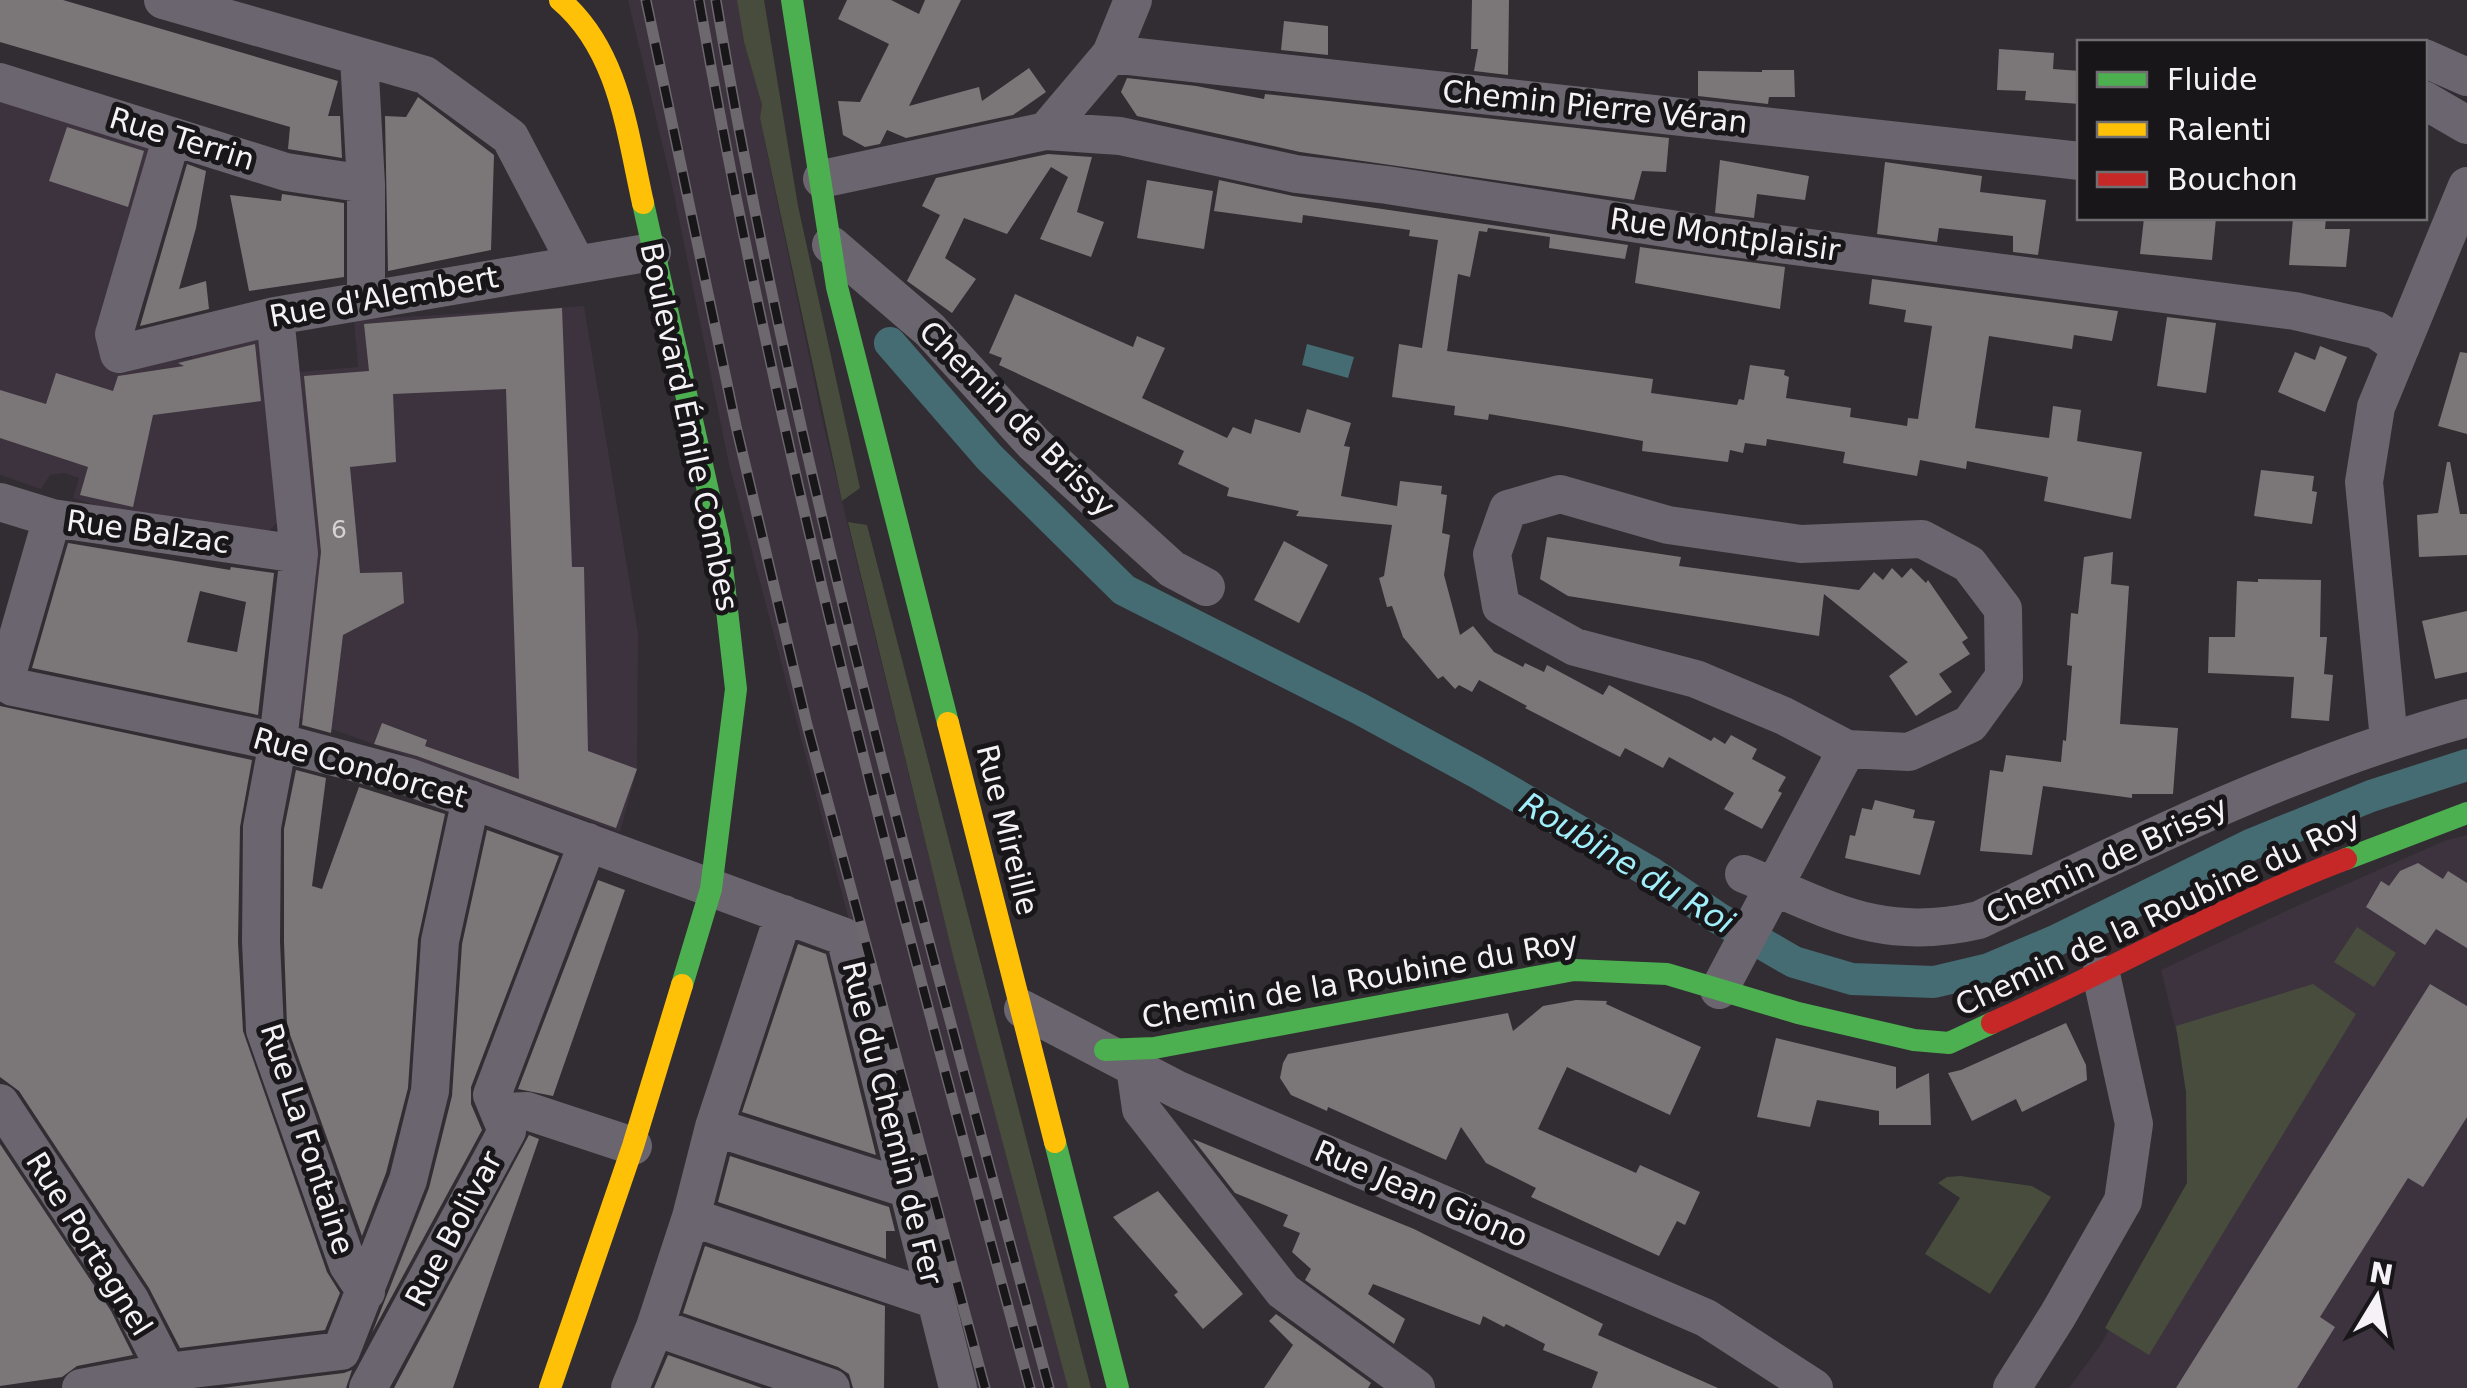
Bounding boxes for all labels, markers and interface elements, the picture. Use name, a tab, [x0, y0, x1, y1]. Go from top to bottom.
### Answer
legend	[2077, 40, 2427, 220]
text: Fluide	[2167, 62, 2257, 97]
street label: Chemin Pierre Véran	[1441, 73, 1749, 140]
street label: Rue Terrin	[105, 100, 259, 177]
text: Ralenti	[2167, 112, 2271, 147]
text: Bouchon	[2167, 162, 2298, 197]
street label: Rue Montplaisir	[1608, 201, 1843, 268]
street label: Boulevard Émile Combes	[633, 239, 746, 614]
street label: Rue d'Alembert	[267, 259, 501, 334]
street label: Chemin de Brissy	[912, 314, 1122, 524]
street label: Rue Balzac	[64, 503, 232, 560]
house number: 6	[331, 515, 347, 544]
street label: Rue Condorcet	[249, 720, 471, 815]
street label: Rue Mireille	[969, 741, 1046, 919]
water label: Roubine du Roi	[1513, 784, 1741, 942]
street label: Chemin de Brissy	[1981, 788, 2233, 931]
street label: Chemin de la Roubine du Roy	[1950, 804, 2366, 1023]
street label: Chemin de la Roubine du Roy	[1139, 924, 1581, 1035]
street label: Rue du Chemin de Fer	[835, 958, 950, 1289]
street label: Rue La Fontaine	[254, 1019, 361, 1259]
street label: Rue Jean Giono	[1309, 1133, 1533, 1254]
street label: Rue Bolivar	[398, 1145, 509, 1312]
street label: Rue Portagnel	[19, 1146, 160, 1342]
north arrow	[2327, 1248, 2427, 1348]
text: N	[2367, 1256, 2396, 1292]

